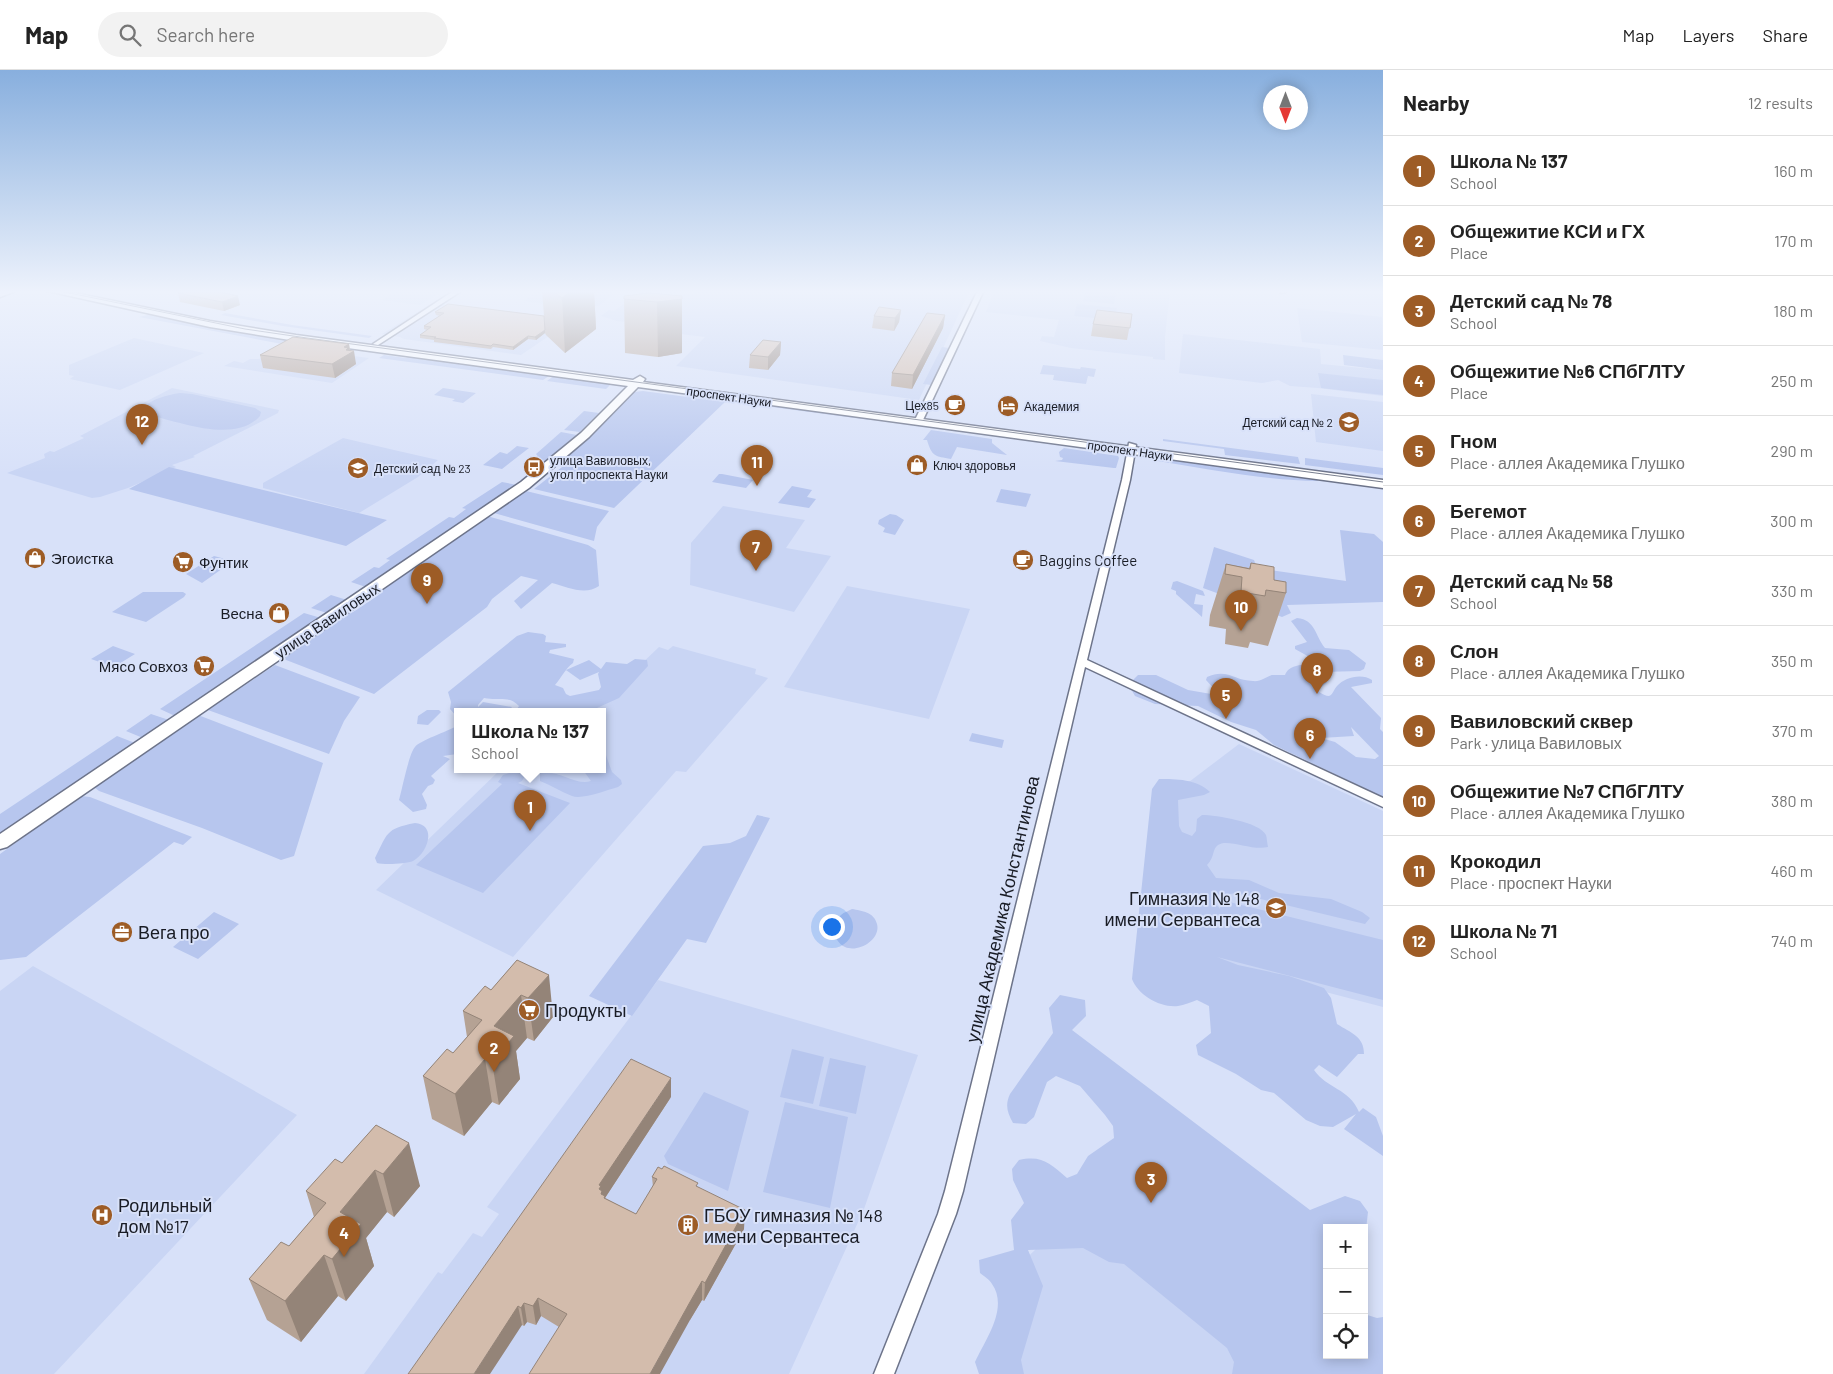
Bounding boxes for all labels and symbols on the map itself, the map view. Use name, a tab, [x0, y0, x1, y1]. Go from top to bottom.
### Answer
north arrow	[1263, 85, 1308, 130]
street label: проспект Науки	[686, 383, 772, 410]
cafe icon: Цех85	[943, 393, 967, 417]
hotel icon: Академия	[996, 394, 1020, 418]
place label: Цех85	[905, 398, 939, 413]
place label: Академия	[1024, 399, 1079, 414]
pin: 12	[126, 404, 158, 445]
school or university icon: Детский сад № 2	[1337, 410, 1361, 434]
place label: Детский сад № 2	[1242, 415, 1333, 430]
street label: проспект Науки	[1087, 437, 1173, 464]
pin: 11	[741, 445, 773, 486]
place label: улица Вавиловых, угол проспекта Науки	[550, 453, 668, 482]
shop icon: Ключ здоровья	[905, 453, 929, 477]
bus stop icon: улица Вавиловых, угол проспекта Науки	[522, 455, 546, 479]
school or university icon: Детский сад № 23	[346, 456, 370, 480]
place label: Ключ здоровья	[933, 458, 1016, 473]
place label: Детский сад № 23	[374, 461, 471, 476]
pin: 7	[740, 530, 772, 571]
shop icon: Эгоистка	[23, 546, 47, 570]
cafe icon: Baggins Coffee	[1011, 548, 1035, 572]
place label: Эгоистка	[51, 549, 114, 567]
supermarket icon: Фунтик	[171, 550, 195, 574]
place label: Baggins Coffee	[1039, 551, 1137, 569]
place label: Фунтик	[199, 553, 248, 571]
pin: 9	[411, 563, 443, 604]
street label: улица Вавиловых	[271, 578, 383, 662]
pin: 10	[1225, 590, 1257, 631]
shop icon: Весна	[267, 601, 291, 625]
place label: Весна	[221, 604, 264, 622]
pin: 8	[1301, 653, 1333, 694]
supermarket icon: Мясо Совхоз	[192, 654, 216, 678]
place label: Мясо Совхоз	[99, 657, 188, 675]
pin: 5	[1210, 678, 1242, 719]
pin: 6	[1294, 718, 1326, 759]
street label: улица Академика Константинова	[961, 772, 1044, 1045]
pin: 1	[514, 790, 546, 831]
place label: Гимназия № 148 имени Сервантеса	[1105, 887, 1261, 930]
school or university icon: Гимназия № 148 имени Сервантеса	[1264, 896, 1288, 920]
your location	[819, 914, 845, 940]
office icon: Вега про	[110, 920, 134, 944]
place label: Вега про	[138, 921, 210, 943]
supermarket icon: Продукты	[517, 998, 541, 1022]
place label: Продукты	[545, 999, 626, 1021]
pin: 2	[478, 1031, 510, 1072]
pin: 3	[1135, 1162, 1167, 1203]
place label: Родильный дом №17	[118, 1194, 212, 1237]
hospital icon: Родильный дом №17	[90, 1203, 114, 1227]
place label: ГБОУ гимназия № 148 имени Сервантеса	[704, 1204, 883, 1247]
building icon: ГБОУ гимназия № 148 имени Сервантеса	[676, 1213, 700, 1237]
pin: 4	[328, 1216, 360, 1257]

